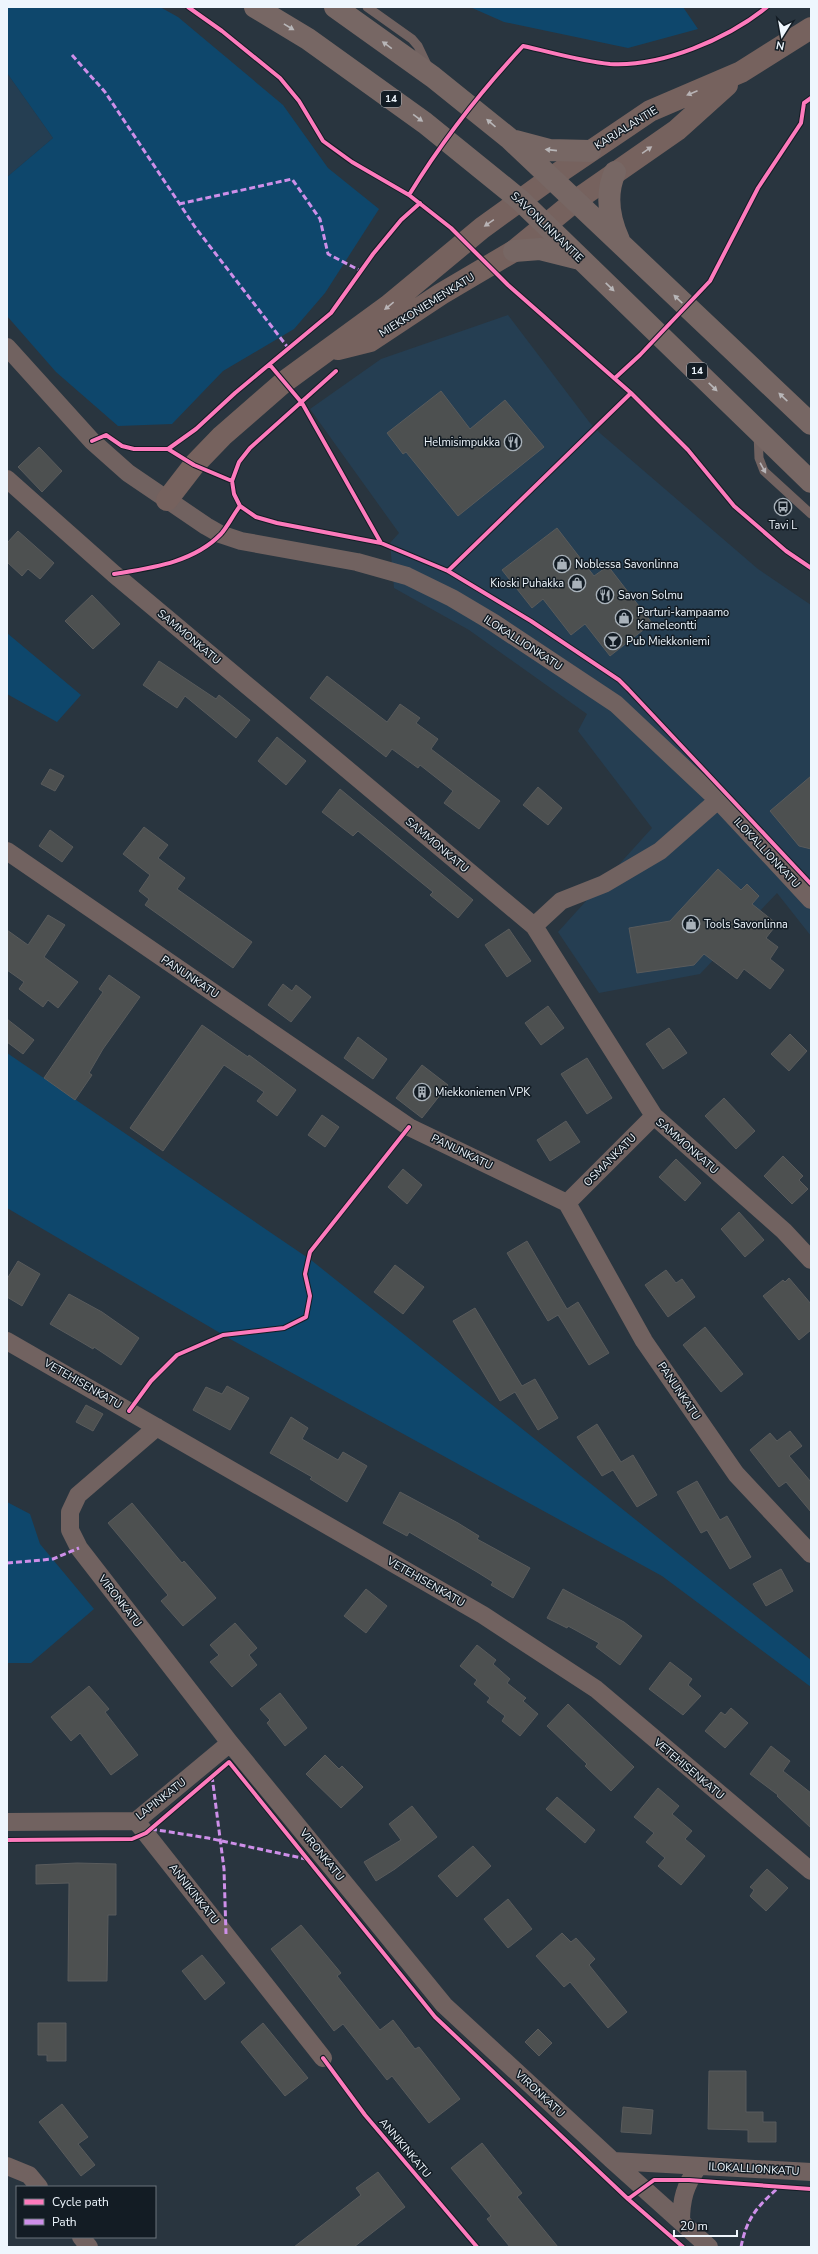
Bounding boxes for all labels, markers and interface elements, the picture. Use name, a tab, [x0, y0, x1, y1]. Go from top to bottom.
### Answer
north arrow	[762, 16, 802, 56]
one-way arrow	[283, 24, 294, 31]
text: N	[775, 37, 786, 53]
one-way arrow	[382, 40, 393, 49]
one-way arrow	[687, 90, 698, 96]
road number: 14	[381, 91, 401, 107]
street label: KARJALANTIE	[592, 103, 660, 153]
one-way arrow	[412, 114, 423, 122]
one-way arrow	[486, 118, 496, 127]
one-way arrow	[642, 146, 652, 154]
one-way arrow	[545, 147, 557, 153]
street label: SAVONLINNANTIE	[508, 189, 586, 265]
one-way arrow	[483, 219, 494, 227]
street label: MIEKKONIEMENKATU	[376, 269, 478, 341]
one-way arrow	[605, 282, 615, 292]
one-way arrow	[672, 294, 683, 303]
one-way arrow	[383, 302, 394, 310]
road number: 14	[687, 363, 707, 379]
one-way arrow	[708, 382, 718, 392]
one-way arrow	[778, 393, 787, 402]
restaurant icon: Helmisimpukka	[503, 432, 523, 452]
place label: Helmisimpukka	[424, 435, 500, 450]
one-way arrow	[760, 462, 767, 474]
bus stop icon: Tavi L	[773, 497, 793, 517]
place label: Tavi L	[769, 518, 797, 533]
shop icon: Noblessa Savonlinna	[552, 554, 572, 574]
place label: Noblessa Savonlinna	[575, 557, 679, 572]
shop icon: Kioski Puhakka	[567, 573, 587, 593]
place label: Kioski Puhakka	[490, 576, 564, 591]
restaurant icon: Savon Solmu	[595, 585, 615, 605]
place label: Savon Solmu	[618, 588, 683, 603]
place label: Parturi-kampaamo Kameleontti	[637, 605, 729, 633]
street label: SAMMONKATU	[154, 606, 224, 668]
shop icon: Parturi-kampaamo Kameleontti	[614, 608, 634, 628]
street label: ILOKALLIONKATU	[481, 612, 565, 674]
bar icon: Pub Miekkoniemi	[603, 631, 623, 651]
place label: Pub Miekkoniemi	[626, 634, 710, 649]
street label: SAMMONKATU	[402, 814, 472, 876]
street label: ILOKALLIONKATU	[730, 815, 804, 891]
shop icon: Tools Savonlinna	[681, 914, 701, 934]
place label: Tools Savonlinna	[704, 917, 788, 932]
street label: PANUNKATU	[158, 952, 222, 1002]
building icon: Miekkoniemen VPK	[412, 1082, 432, 1102]
place label: Miekkoniemen VPK	[435, 1085, 531, 1100]
street label: SAMMONKATU	[652, 1115, 722, 1177]
street label: OSMANKATU	[580, 1130, 640, 1190]
street label: PANUNKATU	[429, 1131, 495, 1173]
street label: VETEHISENKATU	[40, 1355, 125, 1412]
street label: PANUNKATU	[654, 1359, 704, 1423]
street label: VETEHISENKATU	[383, 1553, 468, 1610]
street label: VIRONKATU	[94, 1571, 145, 1630]
street label: VETEHISENKATU	[650, 1734, 727, 1803]
street label: LAPINKATU	[133, 1775, 189, 1823]
street label: VIRONKATU	[296, 1825, 348, 1884]
street label: ANNIKINKATU	[166, 1860, 222, 1928]
street label: VIRONKATU	[511, 2066, 568, 2121]
street label: ANNIKINKATU	[376, 2115, 434, 2181]
street label: ILOKALLIONKATU	[708, 2159, 800, 2179]
legend	[16, 2186, 156, 2238]
text: Cycle path	[52, 2194, 109, 2210]
scale bar	[674, 2212, 737, 2238]
text: Path	[52, 2214, 77, 2230]
text: 20 m	[680, 2218, 708, 2234]

